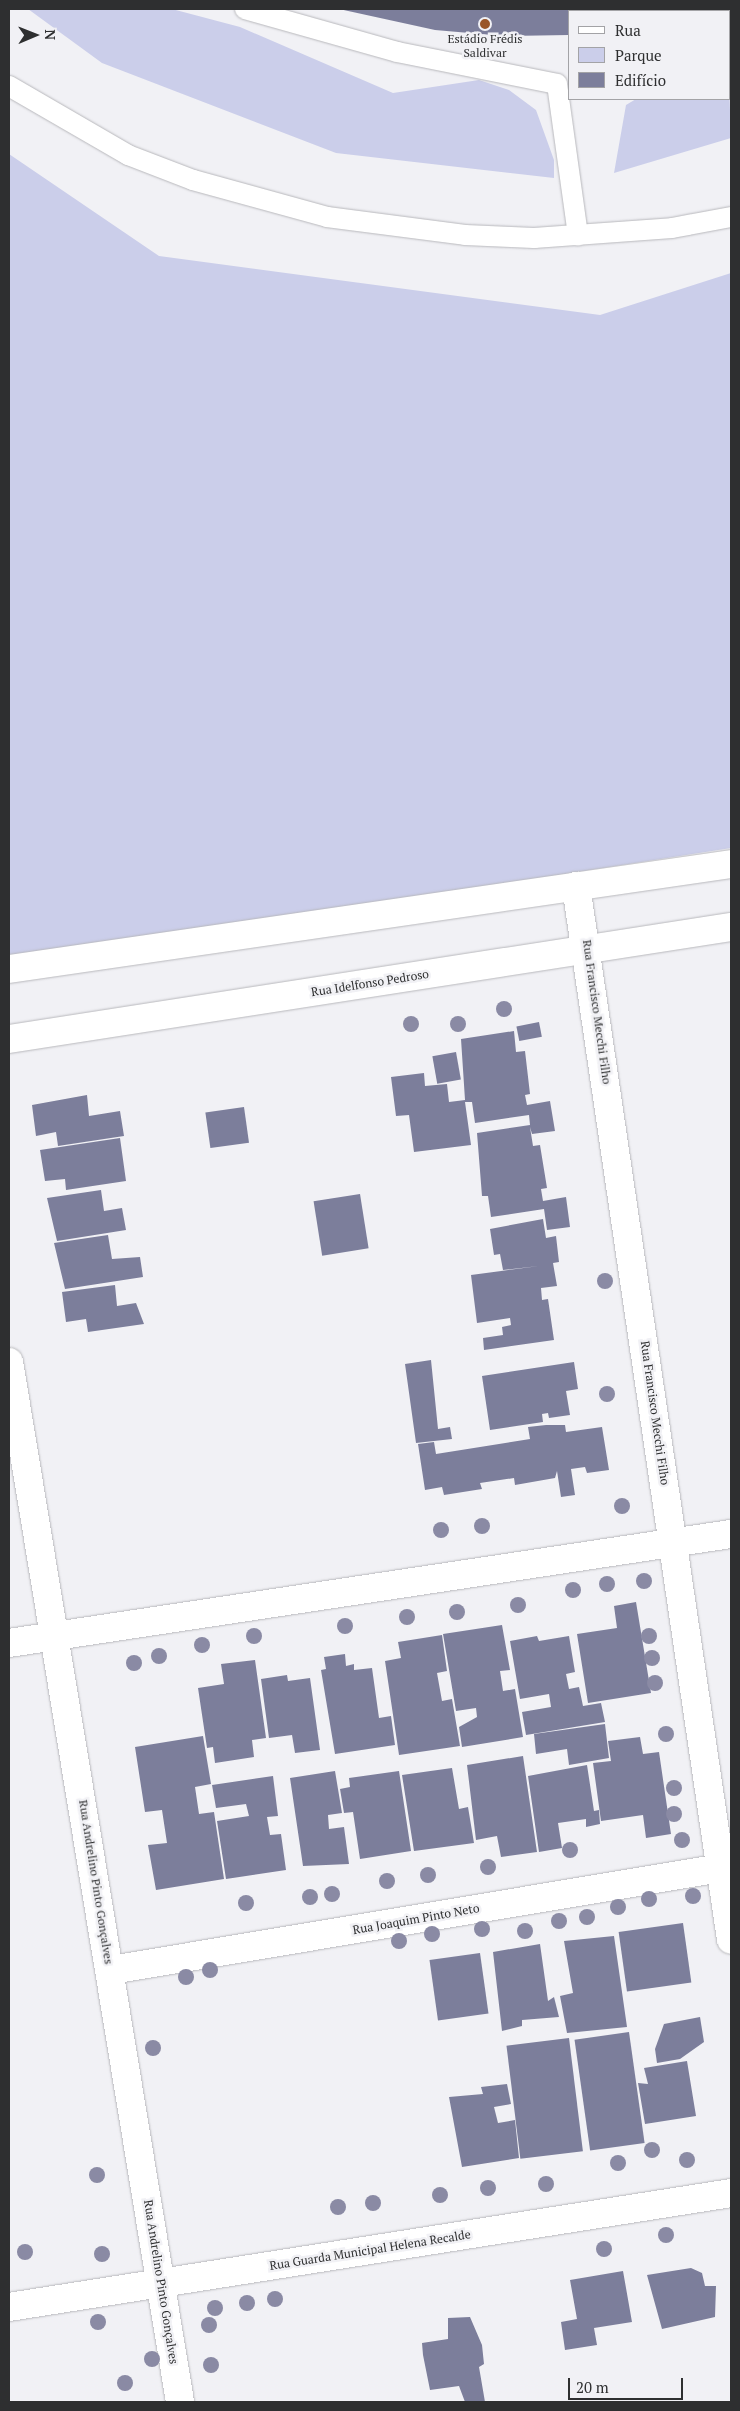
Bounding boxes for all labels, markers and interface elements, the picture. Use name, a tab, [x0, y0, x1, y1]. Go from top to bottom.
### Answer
north arrow	[10, 10, 60, 60]
legend	[568, 10, 730, 100]
marker: Estádio Frédis Saldivar	[479, 18, 491, 30]
text: Rua	[615, 20, 641, 40]
text: N	[41, 29, 60, 40]
place label: Estádio Frédis Saldivar	[447, 32, 523, 60]
text: Parque	[615, 45, 662, 65]
text: Edifício	[615, 70, 666, 90]
street label: Rua Francisco Mecchi Filho	[580, 939, 614, 1085]
street label: Rua Idelfonso Pedroso	[310, 967, 430, 999]
street label: Rua Francisco Mecchi Filho	[638, 1340, 672, 1486]
street label: Rua Andrelino Pinto Gonçalves	[76, 1799, 116, 1965]
street label: Rua Joaquim Pinto Neto	[352, 1901, 480, 1937]
street label: Rua Andrelino Pinto Gonçalves	[141, 2199, 181, 2365]
street label: Rua Guarda Municipal Helena Recalde	[268, 2227, 472, 2273]
scale bar	[570, 2368, 685, 2400]
text: 20 m	[576, 2377, 609, 2397]

